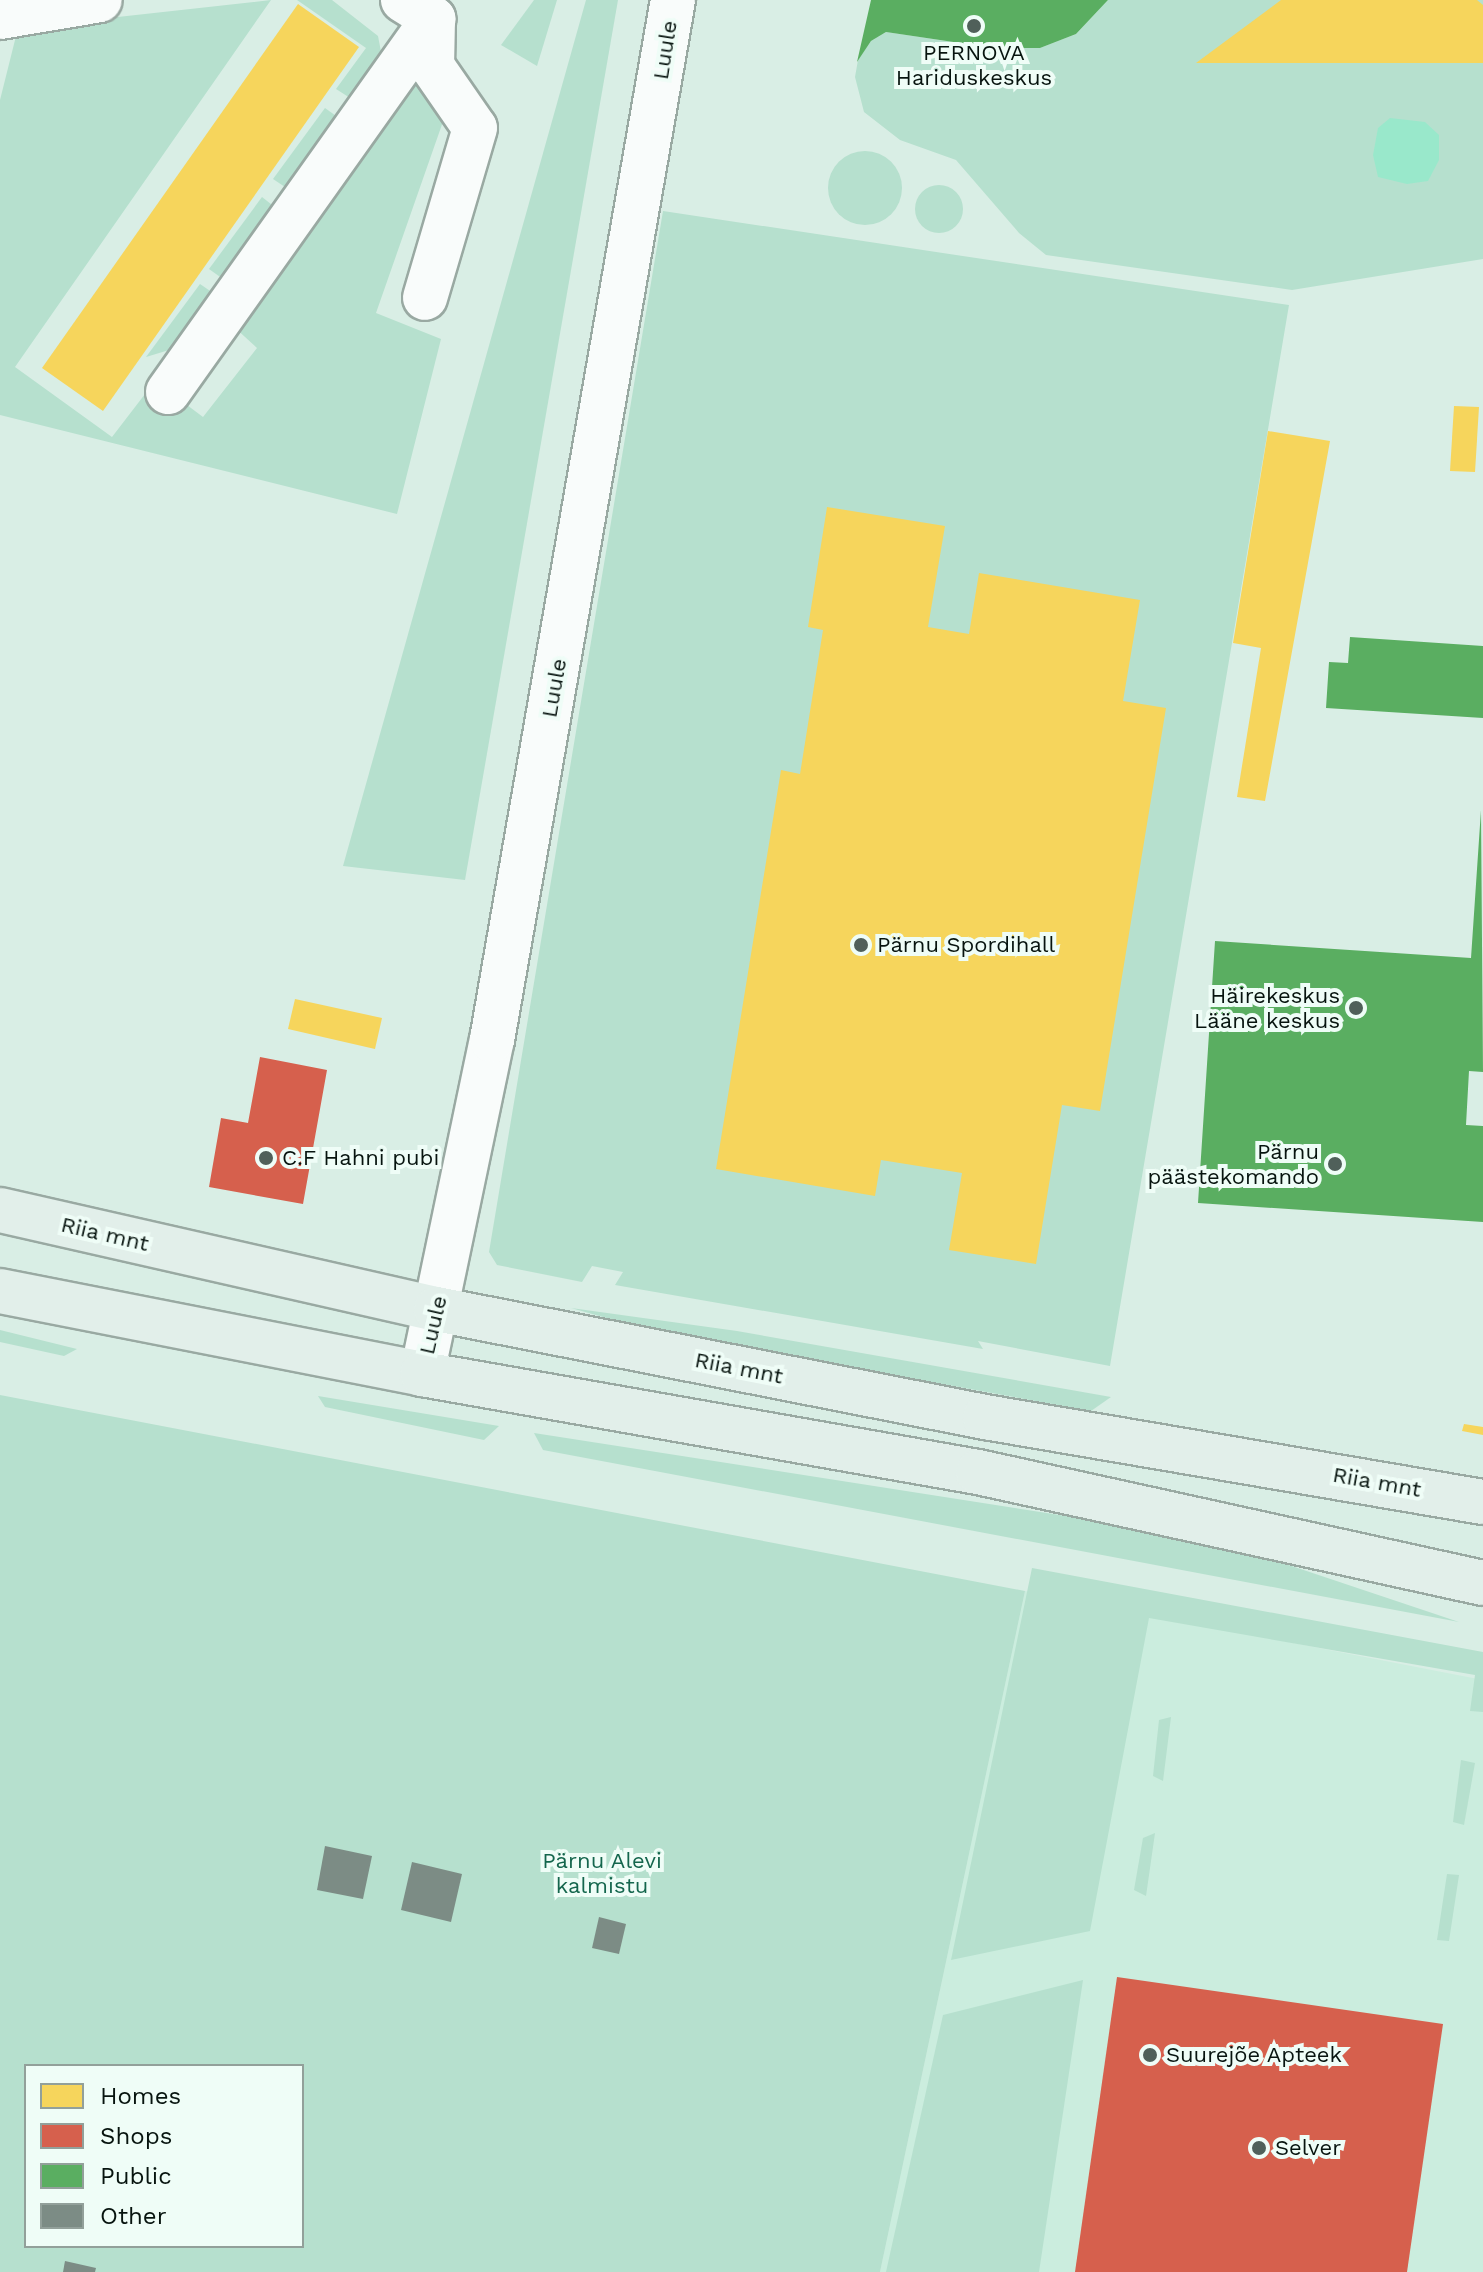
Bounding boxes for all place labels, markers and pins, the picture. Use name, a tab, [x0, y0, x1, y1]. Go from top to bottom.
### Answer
marker: PERNOVA Hariduskeskus	[965, 17, 983, 35]
place label: PERNOVA Hariduskeskus	[896, 39, 1052, 90]
place label: Pärnu Spordihall	[877, 932, 1055, 958]
marker: Pärnu Spordihall	[852, 936, 870, 954]
place label: Häirekeskus Lääne keskus	[1194, 982, 1340, 1034]
marker: Häirekeskus Lääne keskus	[1347, 999, 1365, 1017]
place label: Pärnu päästekomando	[1147, 1138, 1319, 1190]
place label: C.F Hahni pubi	[282, 1145, 440, 1171]
marker: C.F Hahni pubi	[257, 1149, 275, 1167]
marker: Pärnu päästekomando	[1326, 1155, 1344, 1173]
place label: Suurejõe Apteek	[1166, 2042, 1343, 2068]
marker: Suurejõe Apteek	[1141, 2046, 1159, 2064]
place label: Selver	[1275, 2135, 1341, 2161]
marker: Selver	[1250, 2139, 1268, 2157]

